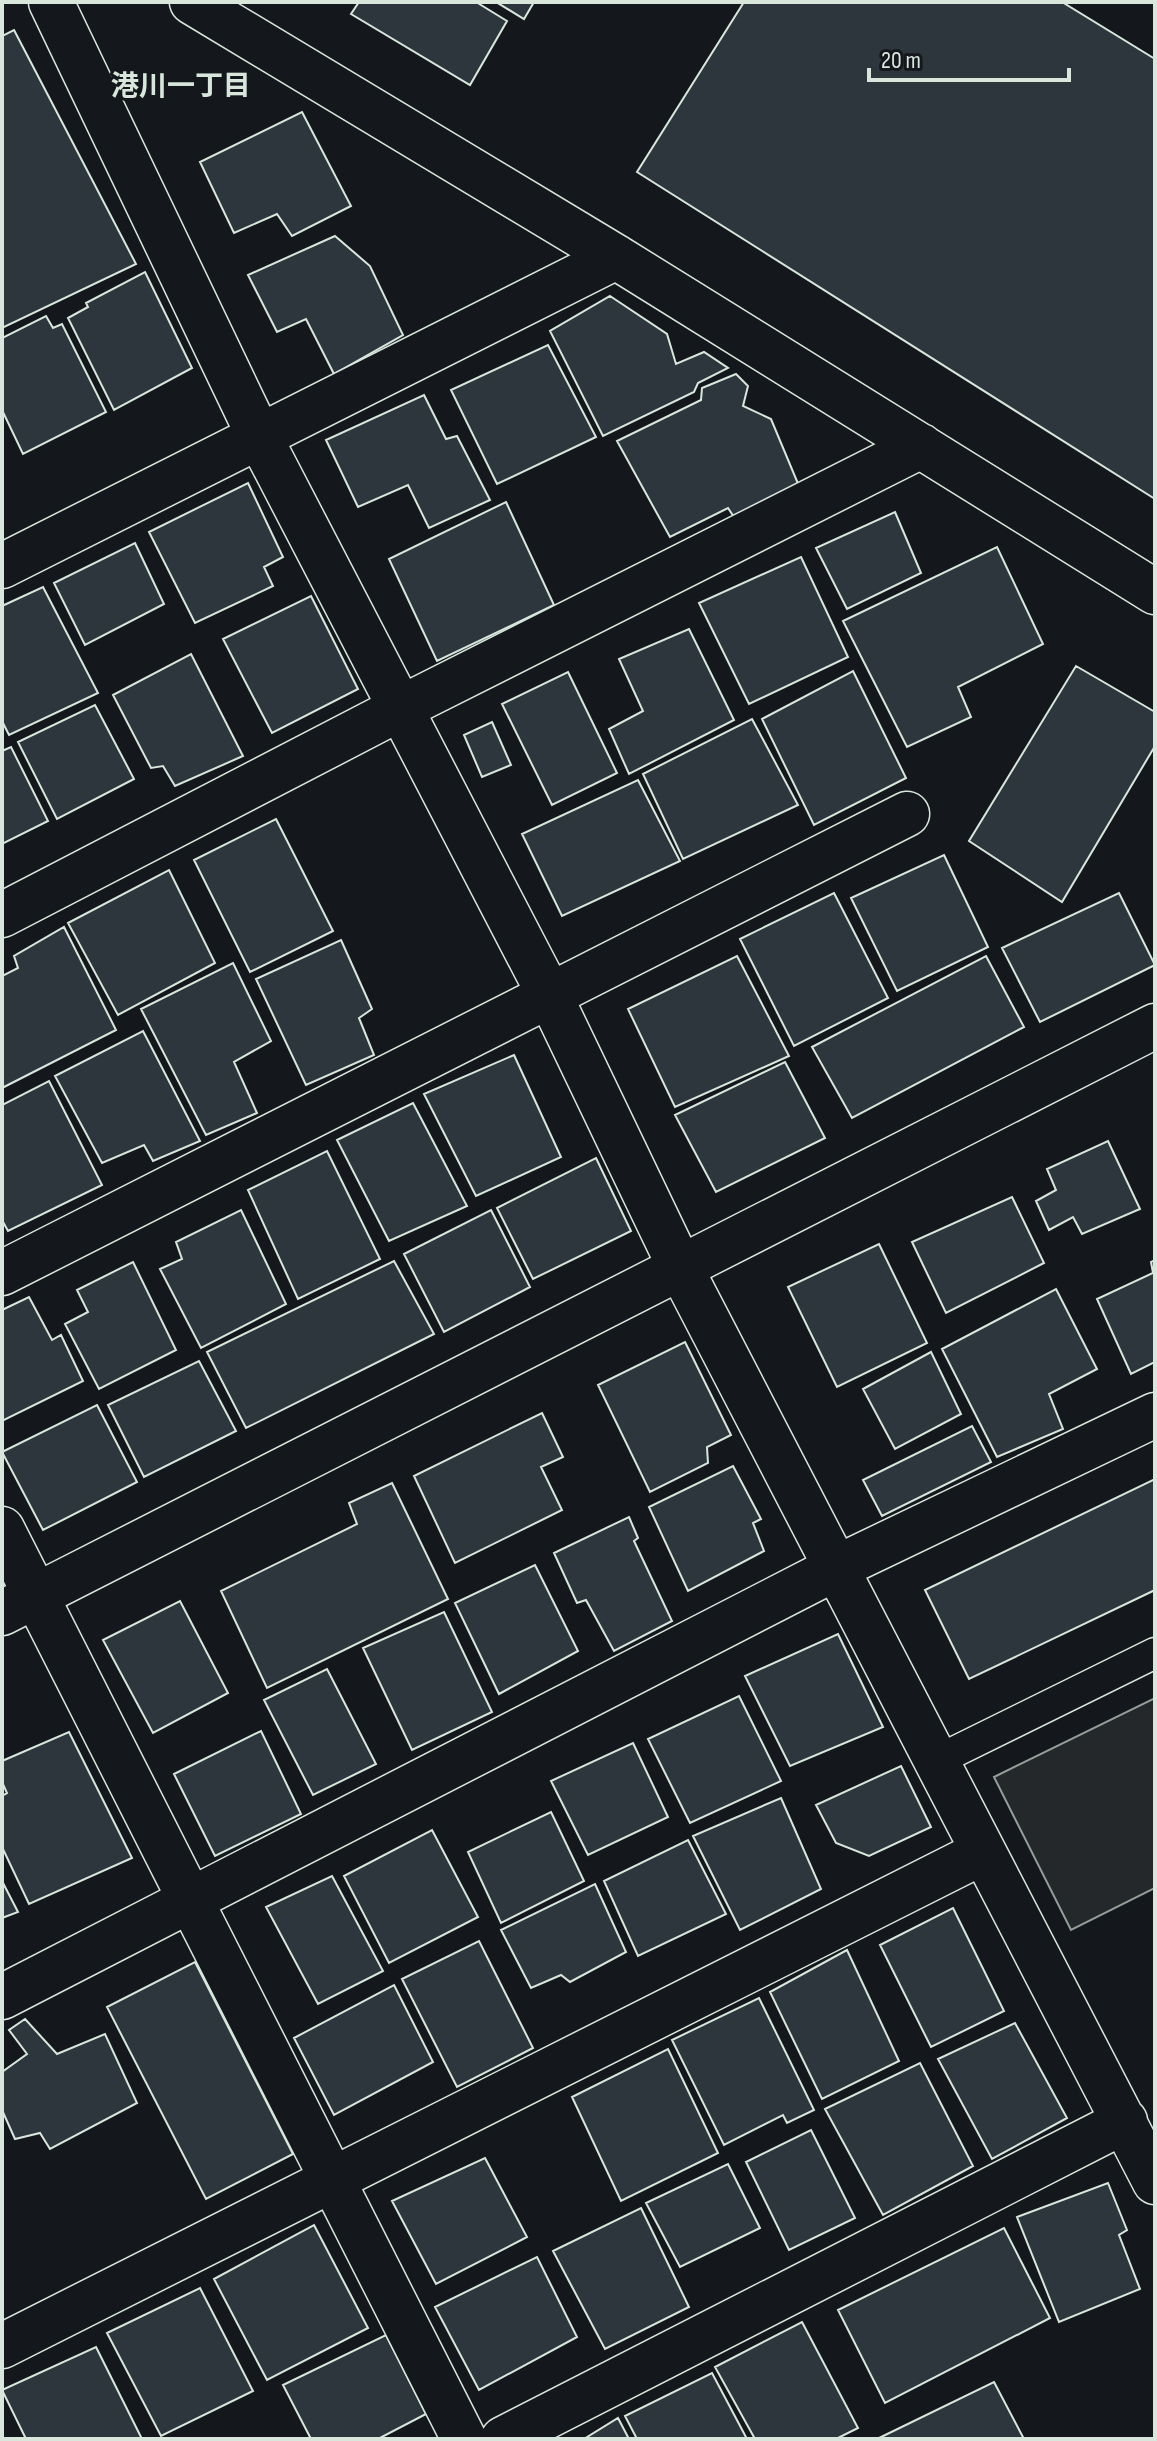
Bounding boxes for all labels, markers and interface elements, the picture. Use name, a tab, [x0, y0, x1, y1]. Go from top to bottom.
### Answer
scale bar	[869, 32, 1069, 82]
text: 20 m	[881, 46, 921, 75]
district label: 港川一丁目	[111, 70, 251, 103]

